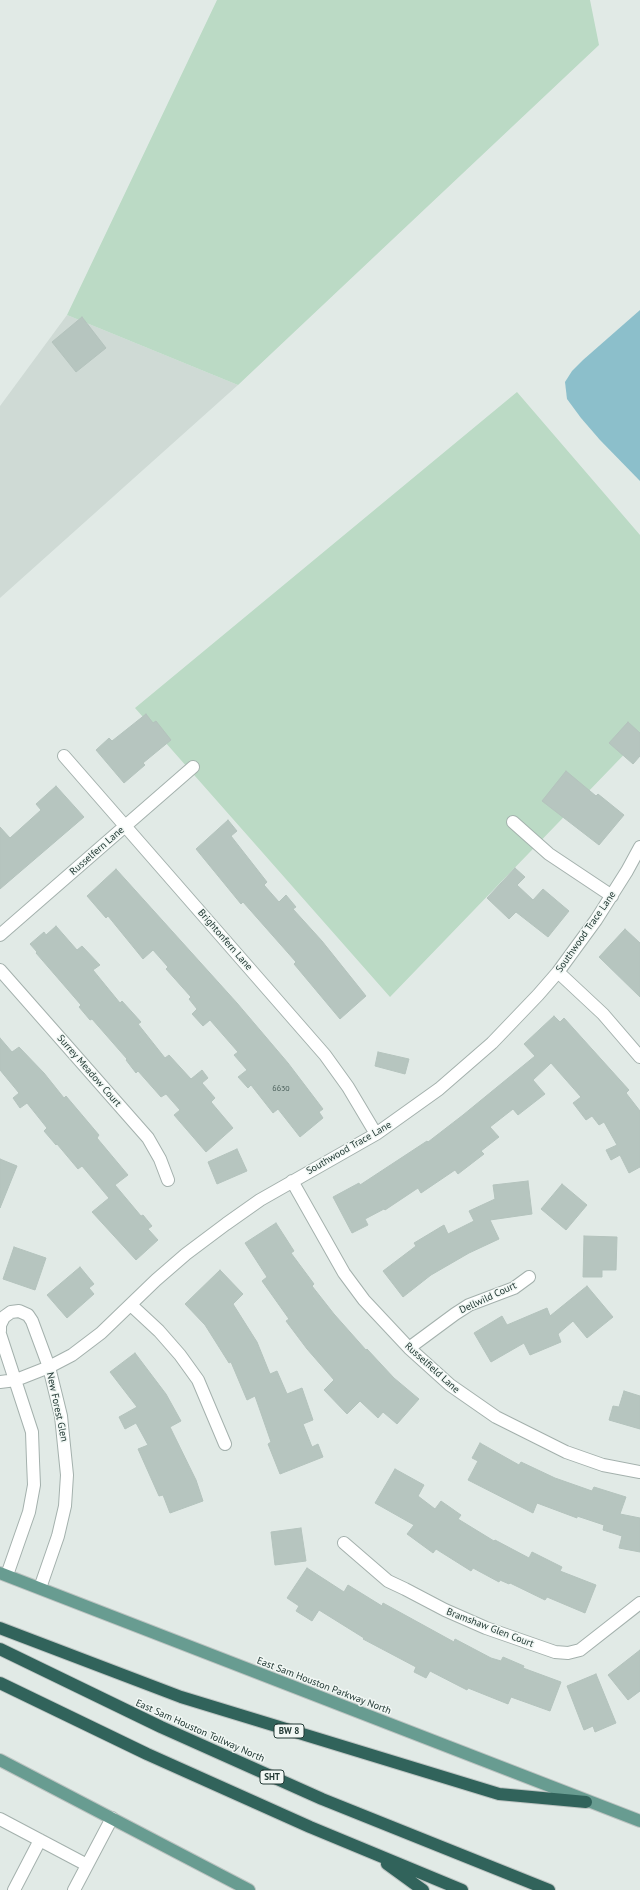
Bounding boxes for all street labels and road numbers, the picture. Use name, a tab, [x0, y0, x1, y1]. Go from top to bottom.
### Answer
street label: Russelfern Lane	[67, 824, 127, 878]
street label: Southwood Trace Lane	[553, 889, 619, 975]
street label: Brightonfern Lane	[195, 907, 255, 973]
street label: Surrey Meadow Court	[54, 1033, 124, 1109]
street label: Southwood Trace Lane	[304, 1119, 394, 1177]
street label: Dellwild Court	[458, 1280, 518, 1316]
street label: Russelfield Lane	[402, 1340, 462, 1396]
street label: New Forest Glen	[44, 1371, 70, 1443]
street label: Bramshaw Glen Court	[445, 1606, 535, 1650]
street label: East Sam Houston Parkway North	[255, 1655, 393, 1717]
street label: East Sam Houston Tollway North	[134, 1697, 266, 1765]
road number: BW 8	[274, 1724, 304, 1738]
road number: SHT	[260, 1770, 284, 1784]

